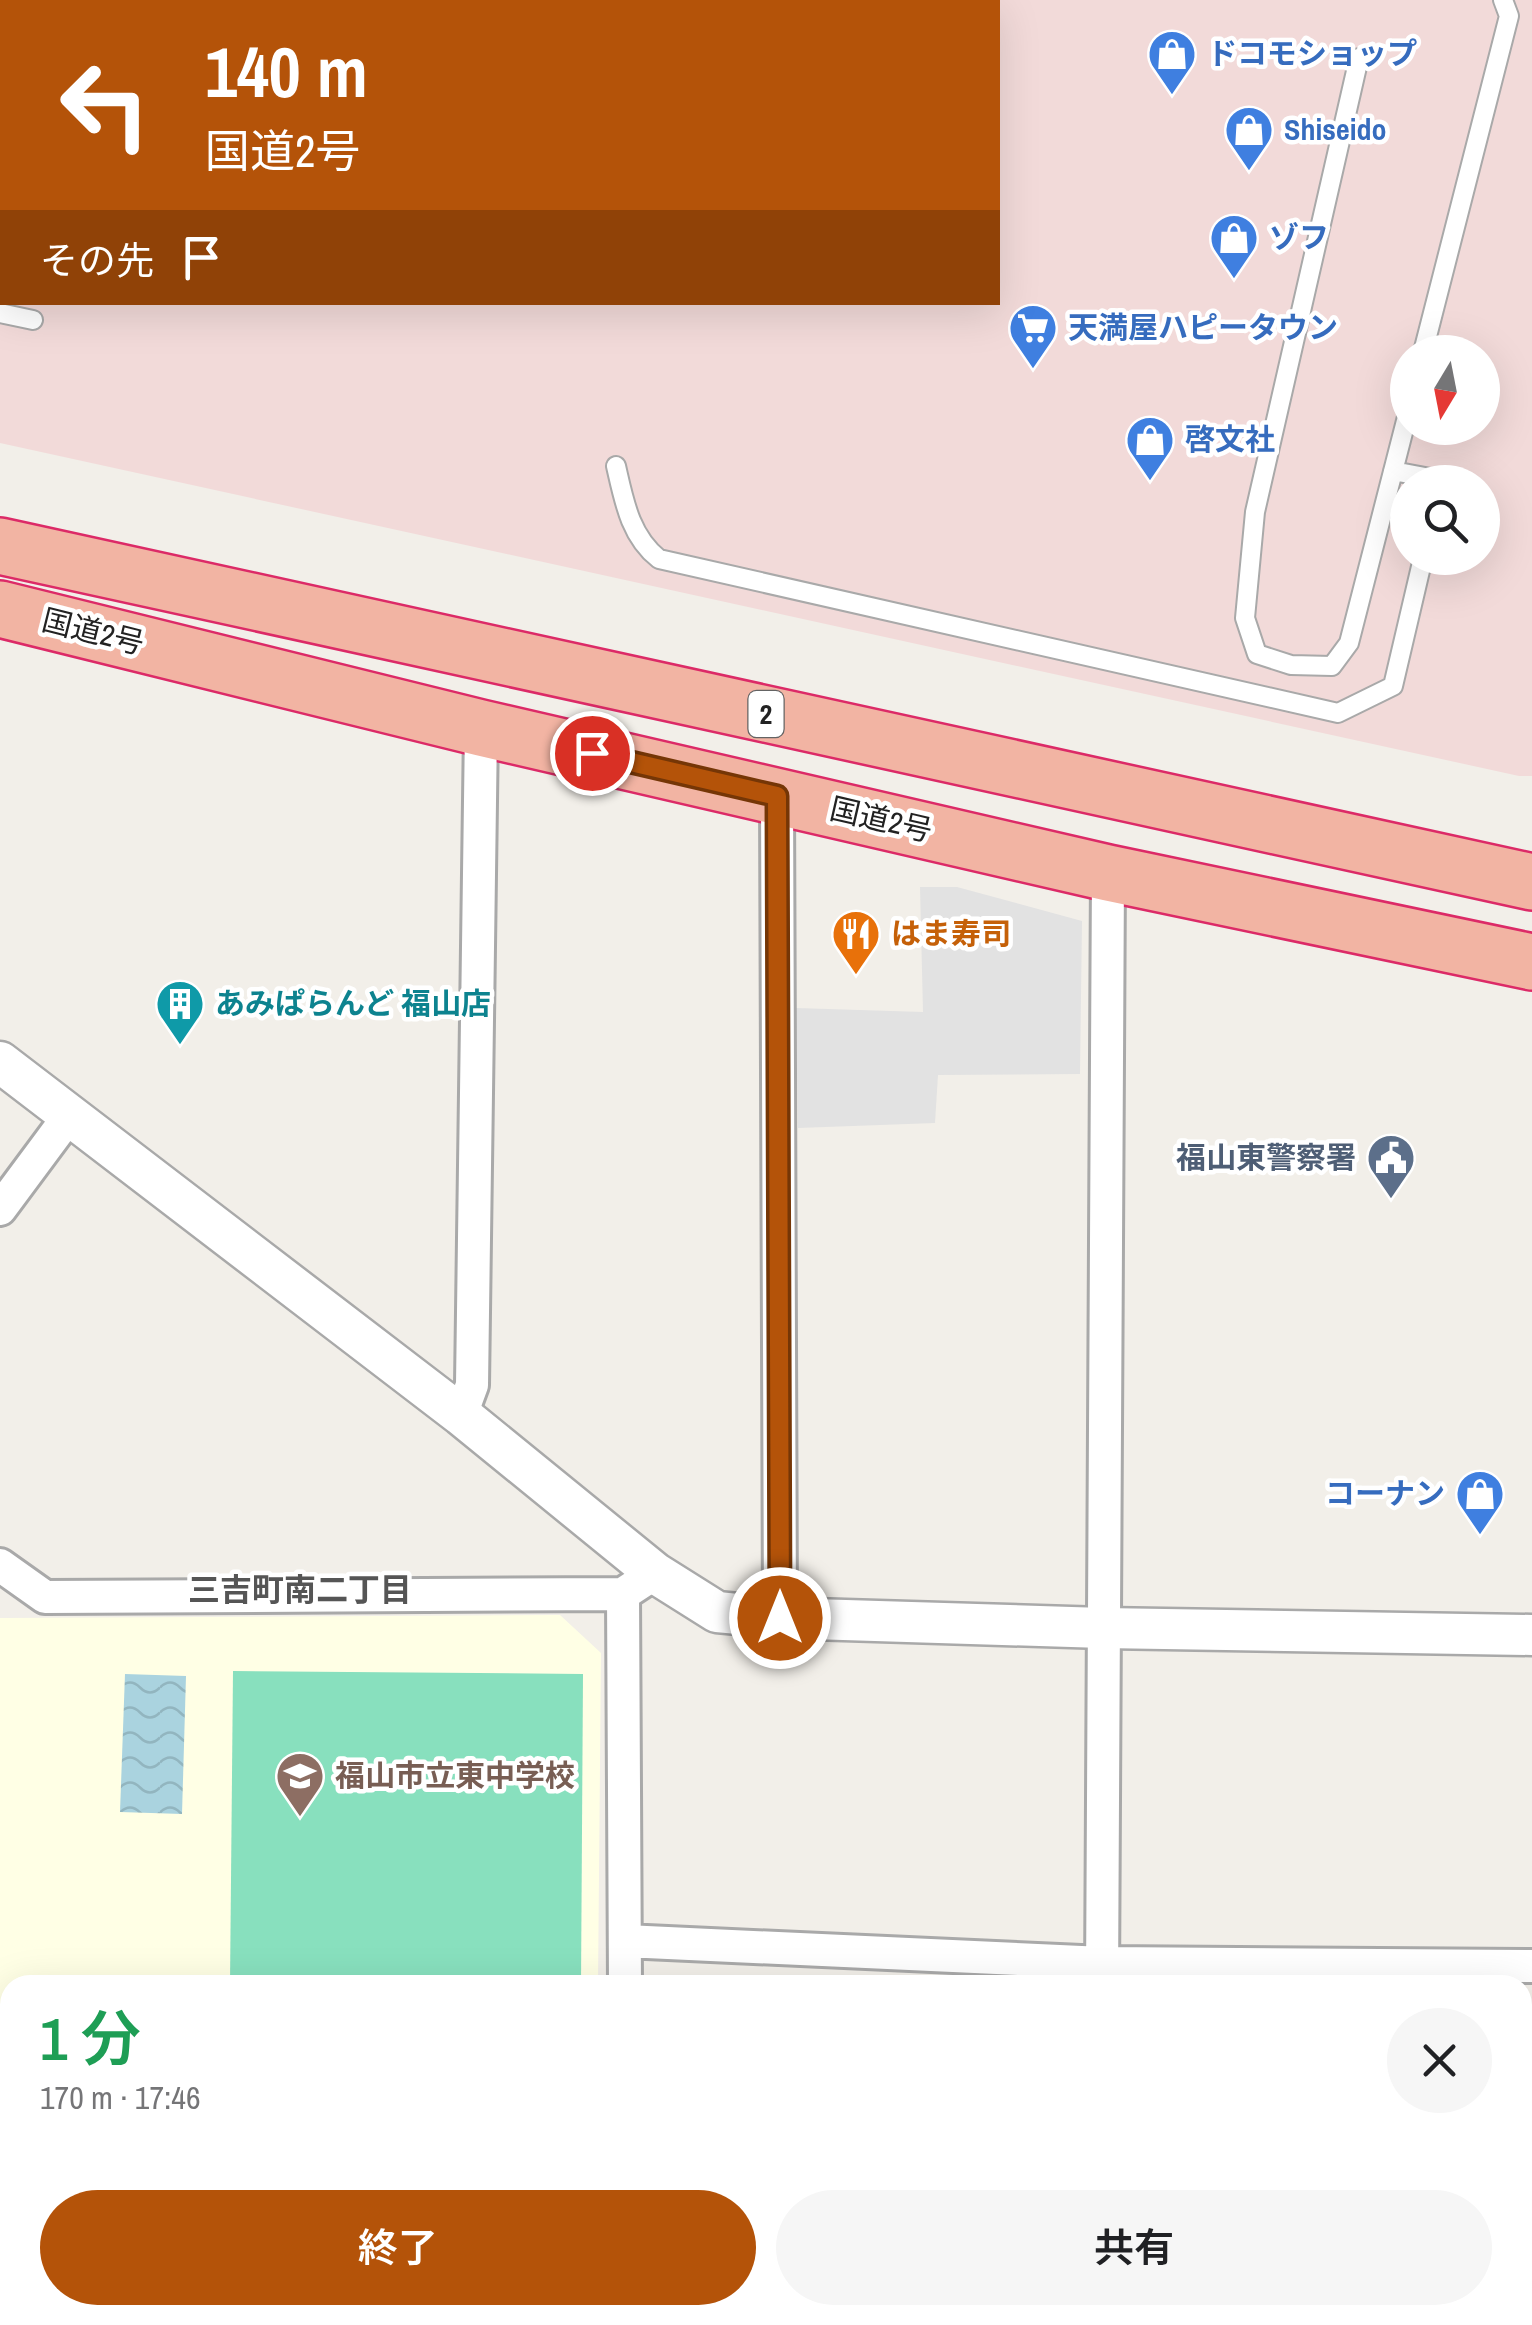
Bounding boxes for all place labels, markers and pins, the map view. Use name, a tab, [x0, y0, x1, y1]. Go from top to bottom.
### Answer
shop icon: ドコモショップ	[1146, 28, 1198, 96]
place label: ドコモショップ	[1207, 33, 1417, 73]
shop icon: Shiseido	[1223, 104, 1275, 172]
place label: Shiseido	[1284, 109, 1387, 149]
shop icon: ゾフ	[1208, 212, 1260, 280]
place label: ゾフ	[1269, 217, 1329, 257]
supermarket icon: 天満屋ハピータウン	[1007, 302, 1059, 370]
place label: 天満屋ハピータウン	[1068, 307, 1338, 347]
shop icon: 啓文社	[1124, 414, 1176, 482]
place label: 啓文社	[1185, 419, 1275, 459]
pin	[550, 711, 635, 796]
restaurant icon: はま寿司	[830, 908, 882, 976]
place label: はま寿司	[891, 913, 1011, 953]
building icon: あみぱらんど 福山店	[154, 978, 206, 1046]
place label: あみぱらんど 福山店	[215, 983, 491, 1023]
public building icon: 福山東警察署	[1365, 1132, 1417, 1200]
place label: 福山東警察署	[1176, 1137, 1356, 1177]
shop icon: コーナン	[1454, 1468, 1506, 1536]
place label: コーナン	[1325, 1473, 1445, 1513]
school or university icon: 福山市立東中学校	[274, 1750, 326, 1818]
place label: 福山市立東中学校	[335, 1755, 575, 1795]

